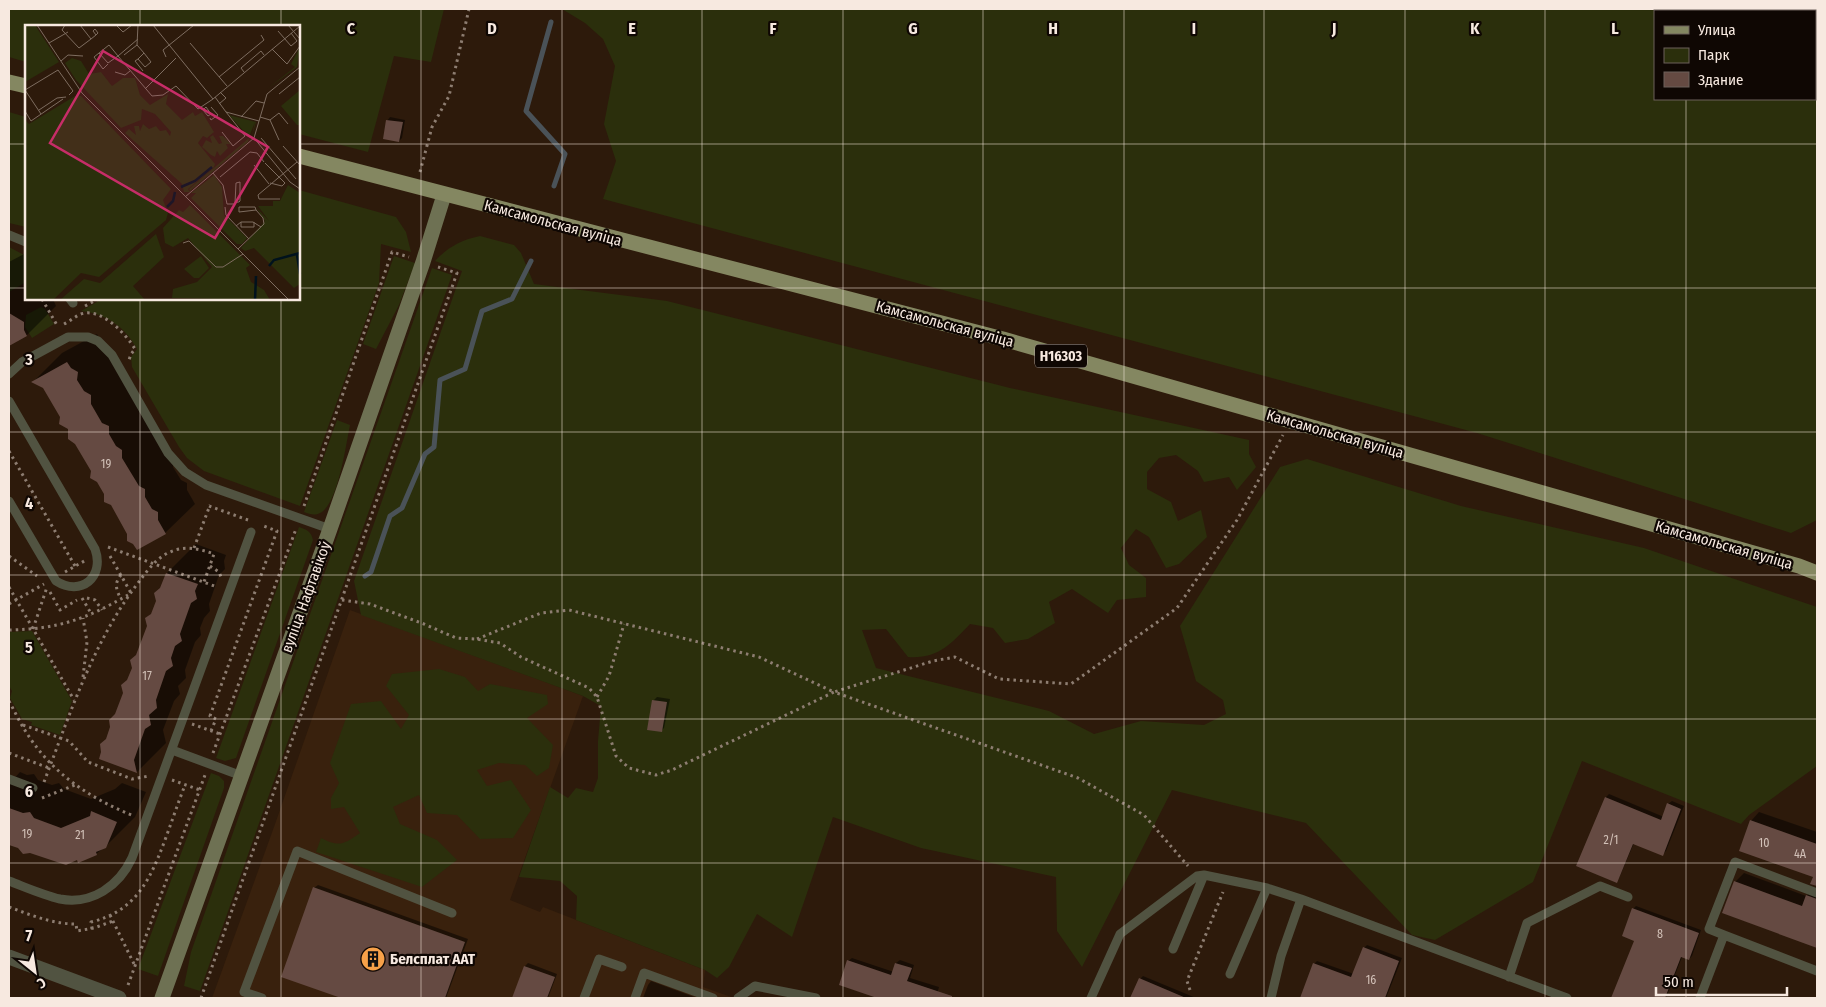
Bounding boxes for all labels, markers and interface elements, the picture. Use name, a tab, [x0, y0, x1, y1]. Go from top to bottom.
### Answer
legend	[1654, 10, 1816, 100]
text: C	[347, 19, 356, 38]
text: D	[487, 19, 497, 38]
text: E	[628, 19, 636, 38]
text: F	[769, 19, 777, 38]
text: G	[908, 19, 918, 38]
text: H	[1048, 19, 1058, 38]
text: I	[1192, 19, 1196, 38]
text: J	[1331, 19, 1336, 38]
text: K	[1470, 19, 1480, 38]
text: L	[1611, 19, 1619, 38]
text: Улица	[1697, 21, 1736, 39]
inset map	[25, 25, 300, 300]
text: Парк	[1698, 46, 1729, 64]
text: Здание	[1698, 71, 1744, 89]
street label: Камсамольская вуліца	[482, 196, 624, 250]
street label: Камсамольская вуліца	[874, 297, 1016, 351]
road number: Н16303	[1035, 344, 1087, 368]
text: 3	[24, 350, 33, 369]
street label: Камсамольская вуліца	[1264, 406, 1406, 462]
house number: 19	[101, 457, 111, 471]
text: 4	[25, 494, 33, 513]
street label: Камсамольская вуліца	[1653, 517, 1795, 573]
street label: вуліца Нафтавікоў	[278, 539, 335, 655]
text: 5	[25, 638, 33, 657]
house number: 17	[142, 669, 152, 683]
text: 6	[25, 782, 33, 801]
house number: 19	[22, 827, 32, 841]
house number: 21	[75, 828, 85, 842]
house number: 2/1	[1604, 833, 1618, 847]
house number: 10	[1759, 836, 1769, 850]
house number: 4А	[1794, 847, 1807, 861]
text: 7	[26, 926, 33, 945]
house number: 8	[1657, 927, 1663, 941]
building icon: Белсплат ААТ	[360, 946, 386, 972]
north arrow	[10, 947, 60, 997]
place label: Белсплат ААТ	[390, 950, 476, 968]
scale bar	[1656, 964, 1787, 996]
house number: 16	[1366, 973, 1376, 987]
text: 50 m	[1664, 973, 1694, 991]
text: С	[33, 974, 49, 992]

